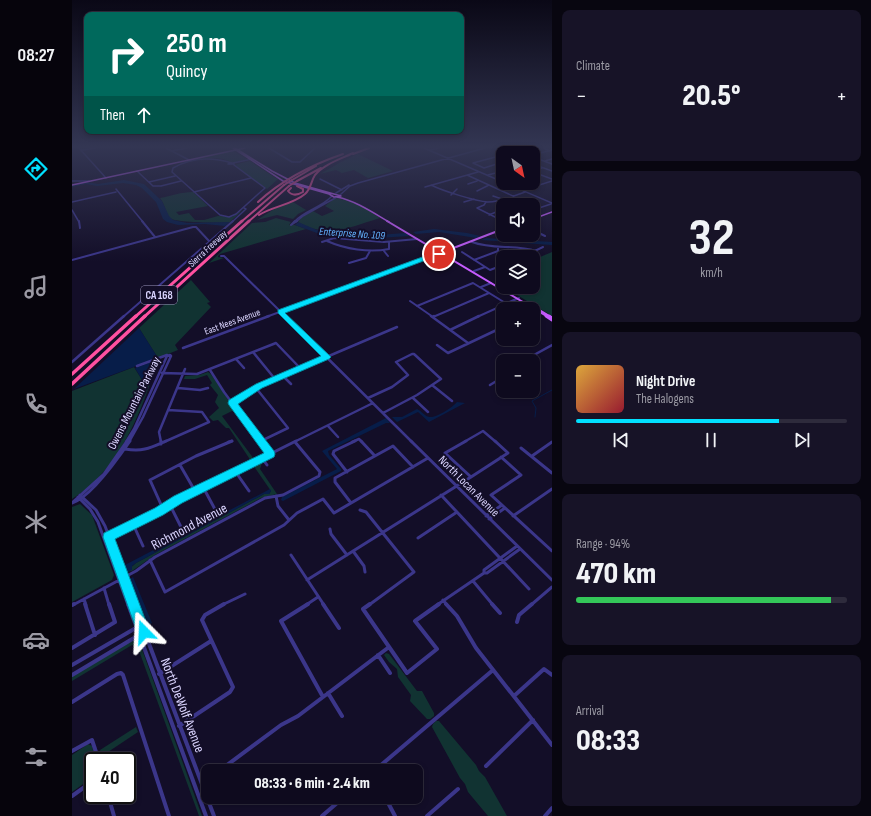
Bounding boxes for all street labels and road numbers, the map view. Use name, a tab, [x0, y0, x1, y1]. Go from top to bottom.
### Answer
street label: Sierra Freeway	[186, 228, 230, 270]
road number: CA 168	[141, 286, 177, 304]
street label: East Nees Avenue	[203, 306, 262, 338]
street label: Owens Mountain Parkway	[105, 354, 164, 452]
street label: North Locan Avenue	[435, 453, 502, 520]
street label: Richmond Avenue	[148, 499, 230, 554]
street label: North DeWolf Avenue	[157, 655, 208, 755]

